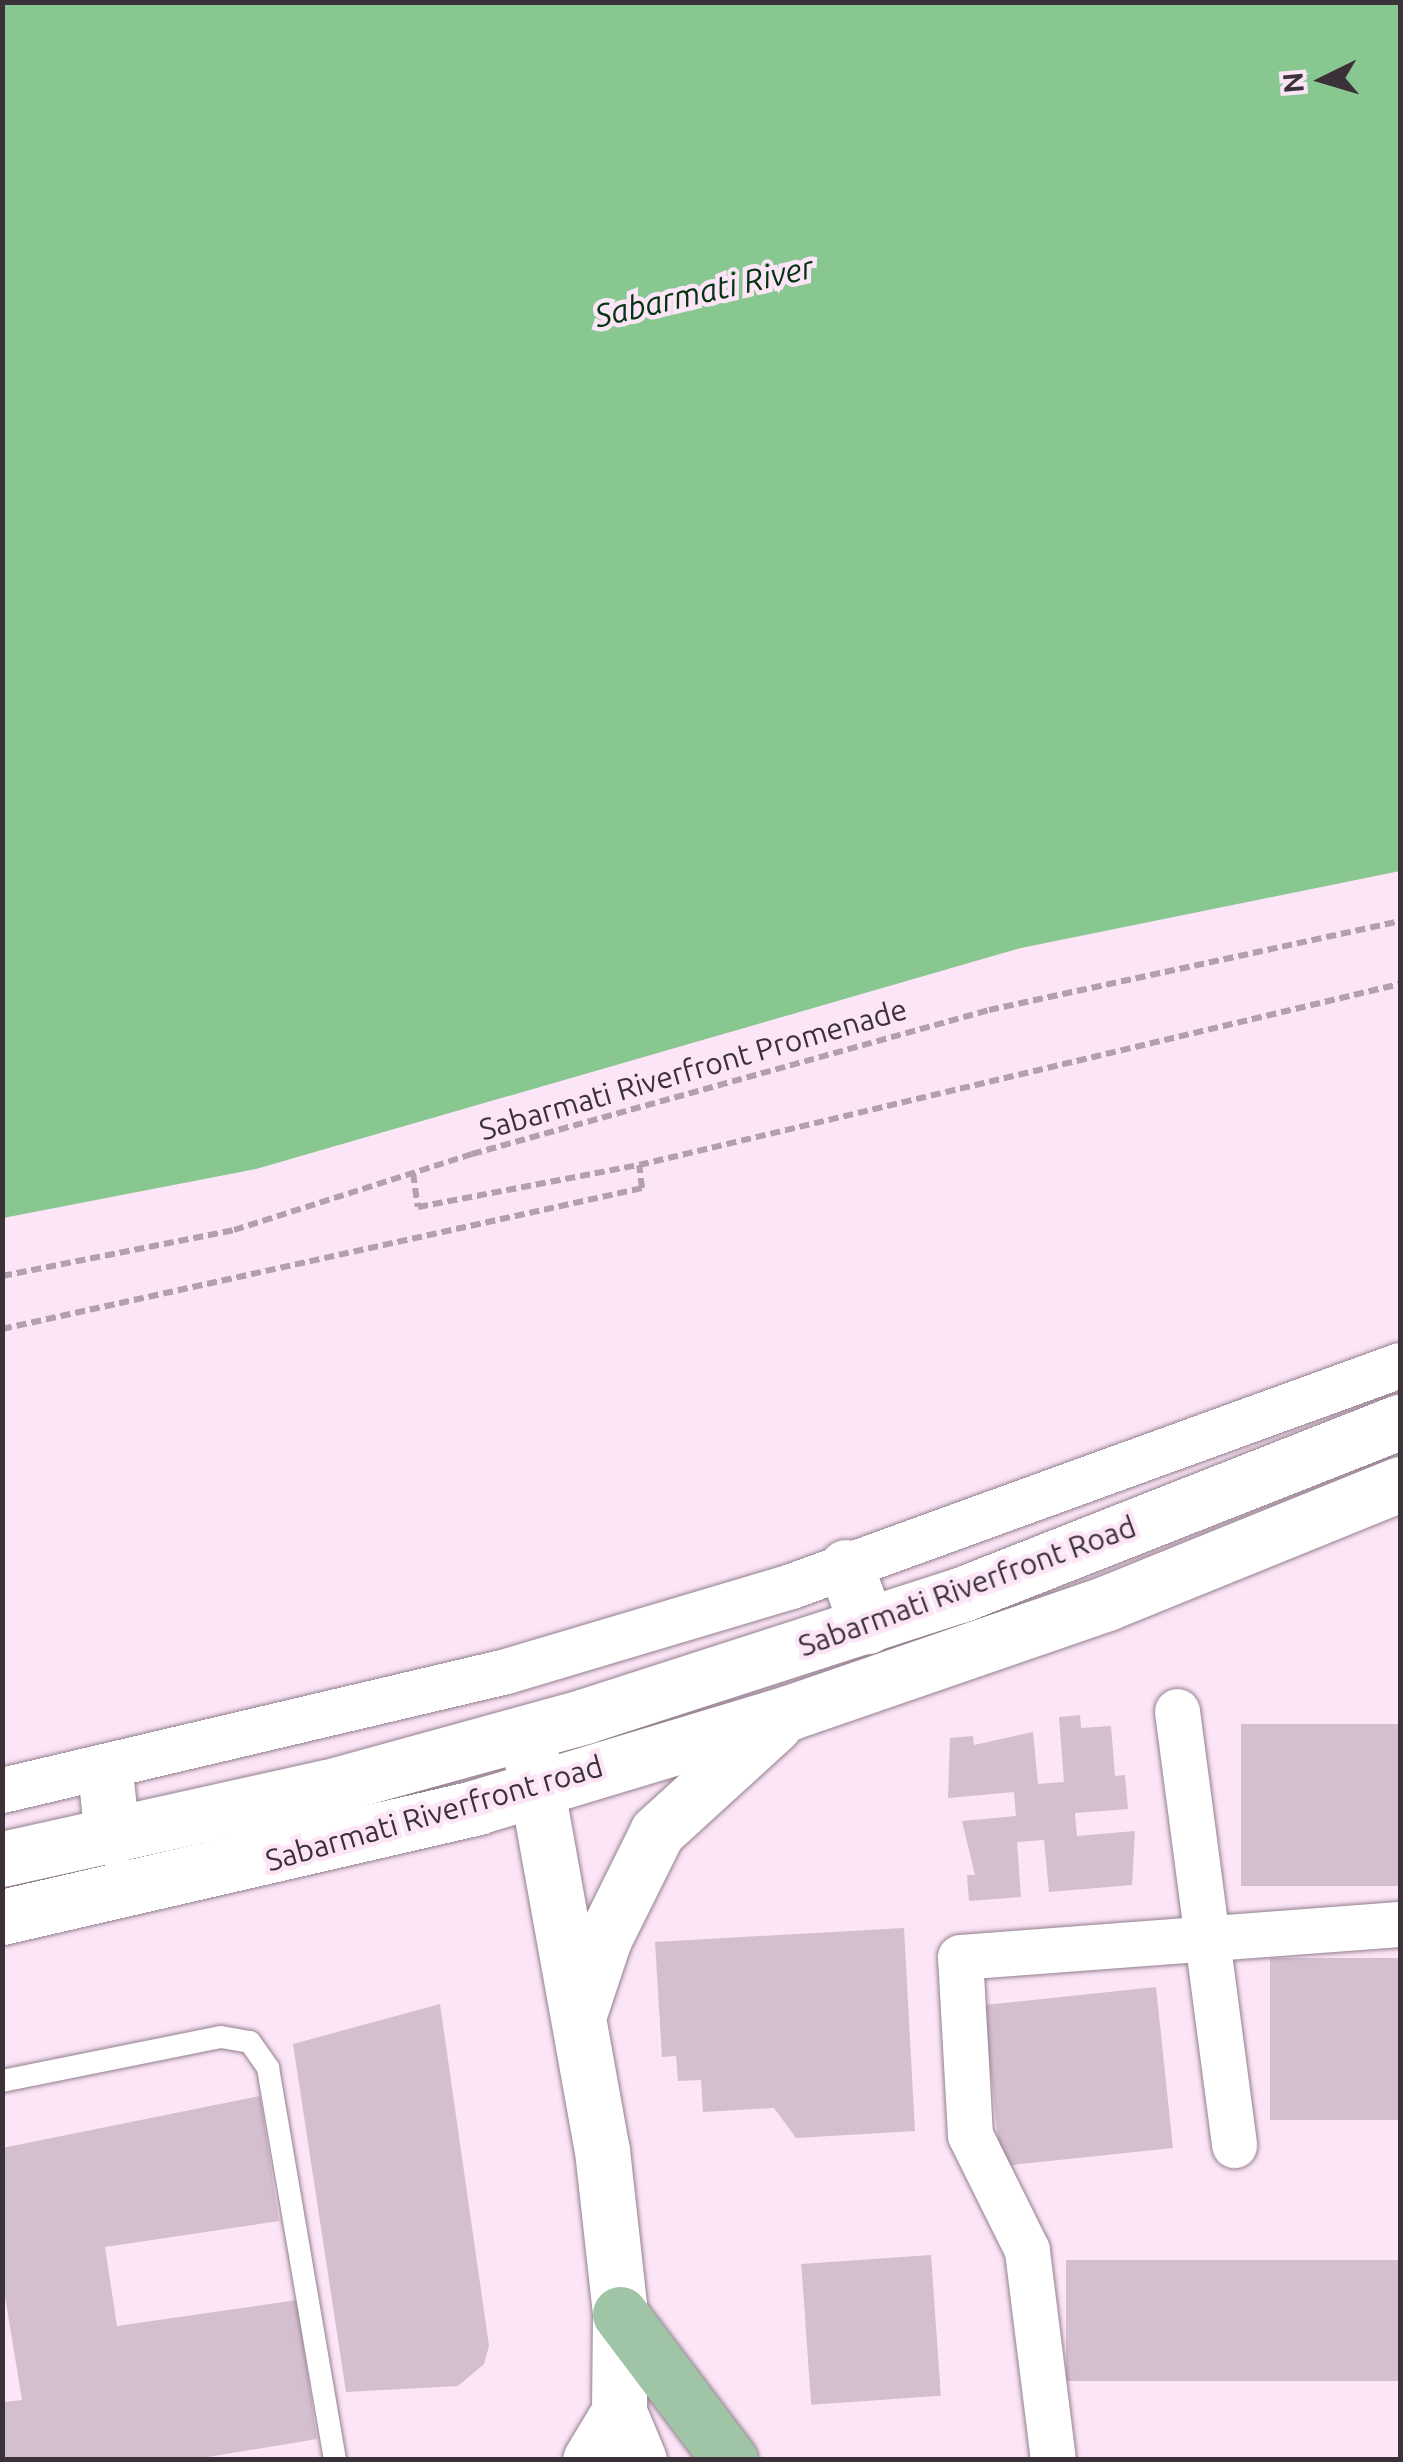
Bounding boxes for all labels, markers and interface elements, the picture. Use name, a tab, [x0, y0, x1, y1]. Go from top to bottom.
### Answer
north arrow	[1273, 30, 1373, 130]
text: N	[1276, 71, 1309, 94]
water label: Sabarmati River	[591, 247, 817, 335]
street label: Sabarmati Riverfront Promenade	[475, 991, 911, 1147]
street label: Sabarmati Riverfront Road	[793, 1508, 1141, 1664]
street label: Sabarmati Riverfront road	[261, 1748, 607, 1878]

